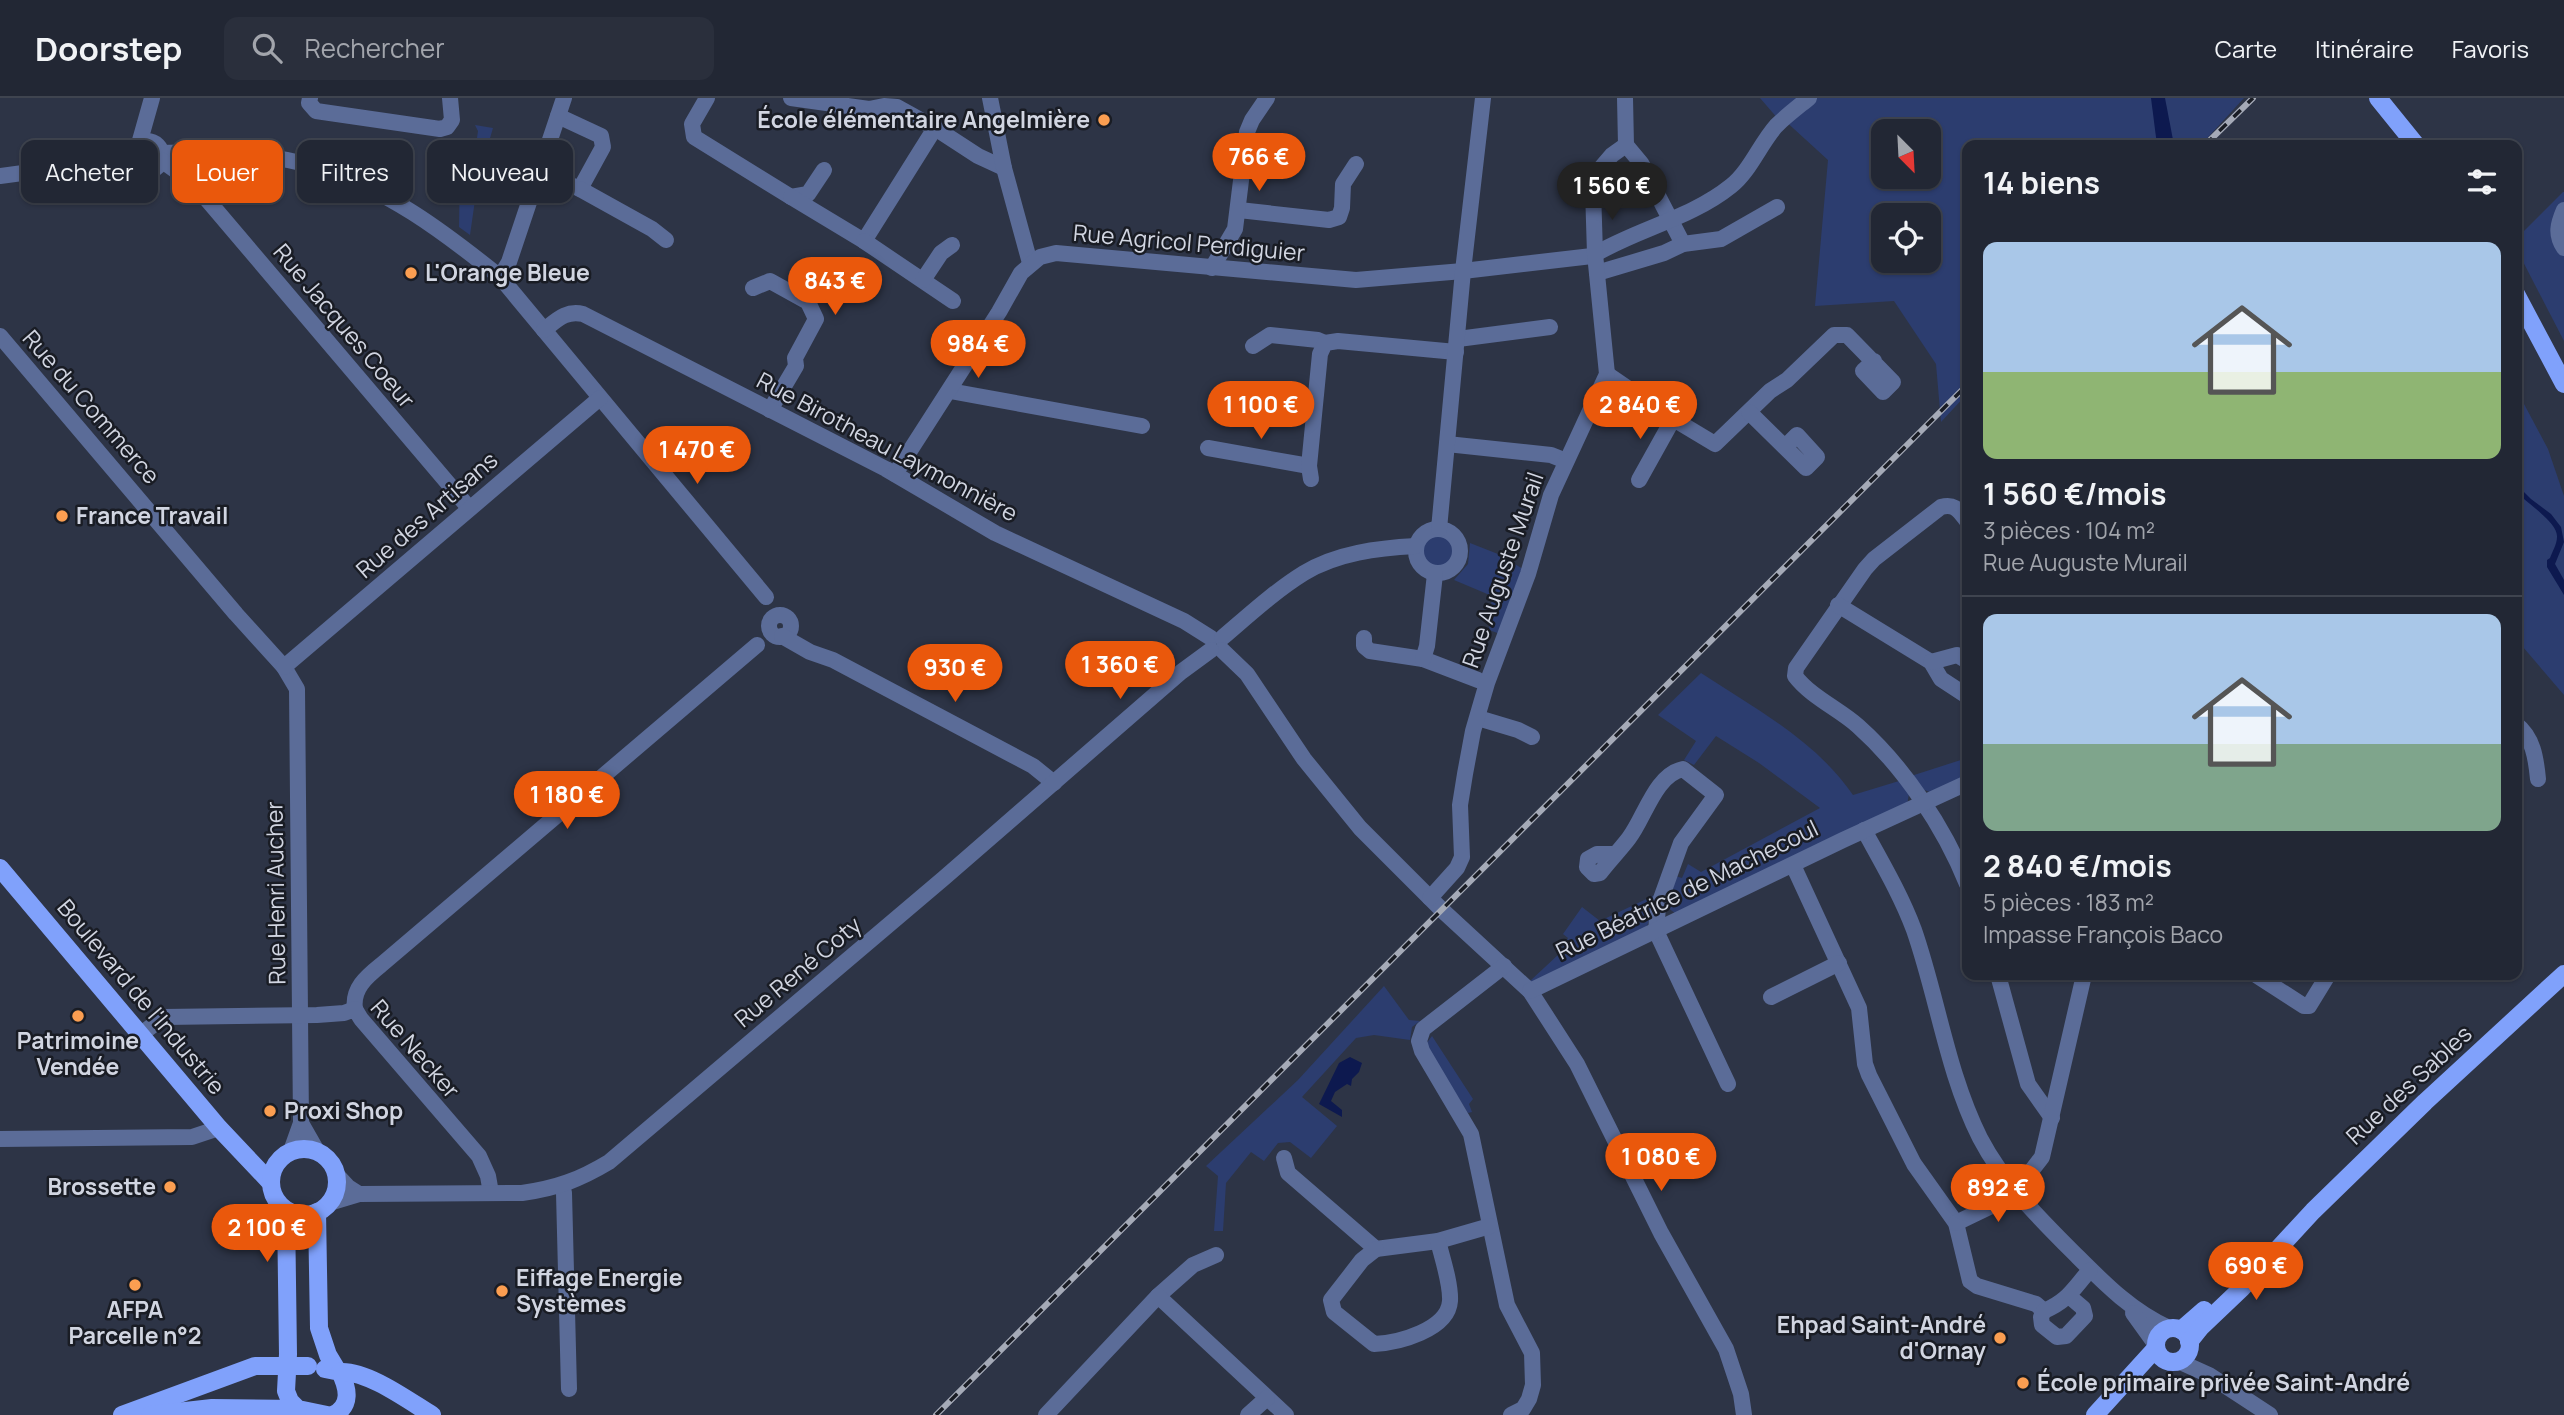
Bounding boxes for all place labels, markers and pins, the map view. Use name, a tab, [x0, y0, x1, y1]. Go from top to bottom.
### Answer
place label: École élémentaire Angelmière	[757, 103, 1090, 135]
marker: École élémentaire Angelmière	[1096, 112, 1112, 128]
pin: 766 €	[1210, 134, 1308, 193]
pin: 1 560 €	[1547, 162, 1677, 222]
place label: L'Orange Bleue	[425, 256, 590, 288]
pin: 843 €	[786, 258, 884, 317]
marker: L'Orange Bleue	[403, 265, 419, 281]
pin: 984 €	[929, 320, 1027, 380]
pin: 1 100 €	[1196, 382, 1326, 441]
pin: 2 840 €	[1575, 382, 1705, 441]
pin: 1 470 €	[632, 426, 762, 486]
place label: France Travail	[76, 499, 228, 531]
marker: France Travail	[54, 508, 70, 524]
pin: 1 360 €	[1055, 642, 1185, 701]
pin: 930 €	[906, 644, 1004, 704]
pin: 1 180 €	[502, 772, 632, 831]
marker: Patrimoine Vendée	[70, 1008, 86, 1024]
place label: Patrimoine Vendée	[17, 1024, 139, 1082]
place label: Proxi Shop	[284, 1094, 403, 1126]
marker: Proxi Shop	[262, 1103, 278, 1119]
pin: 1 080 €	[1596, 1134, 1726, 1193]
pin: 892 €	[1949, 1164, 2047, 1224]
place label: Brossette	[47, 1170, 156, 1202]
marker: Brossette	[162, 1179, 178, 1195]
pin: 2 100 €	[202, 1204, 332, 1264]
pin: 690 €	[2207, 1242, 2305, 1302]
place label: Eiffage Energie Systèmes	[516, 1261, 683, 1319]
marker: AFPA Parcelle n°2	[127, 1277, 143, 1293]
marker: Eiffage Energie Systèmes	[494, 1283, 510, 1299]
place label: AFPA Parcelle n°2	[68, 1293, 202, 1351]
place label: Ehpad Saint-André d'Ornay	[1777, 1308, 1986, 1366]
marker: Ehpad Saint-André d'Ornay	[1992, 1330, 2008, 1346]
place label: École primaire privée Saint-André	[2037, 1366, 2410, 1398]
marker: École primaire privée Saint-André	[2015, 1375, 2031, 1391]

